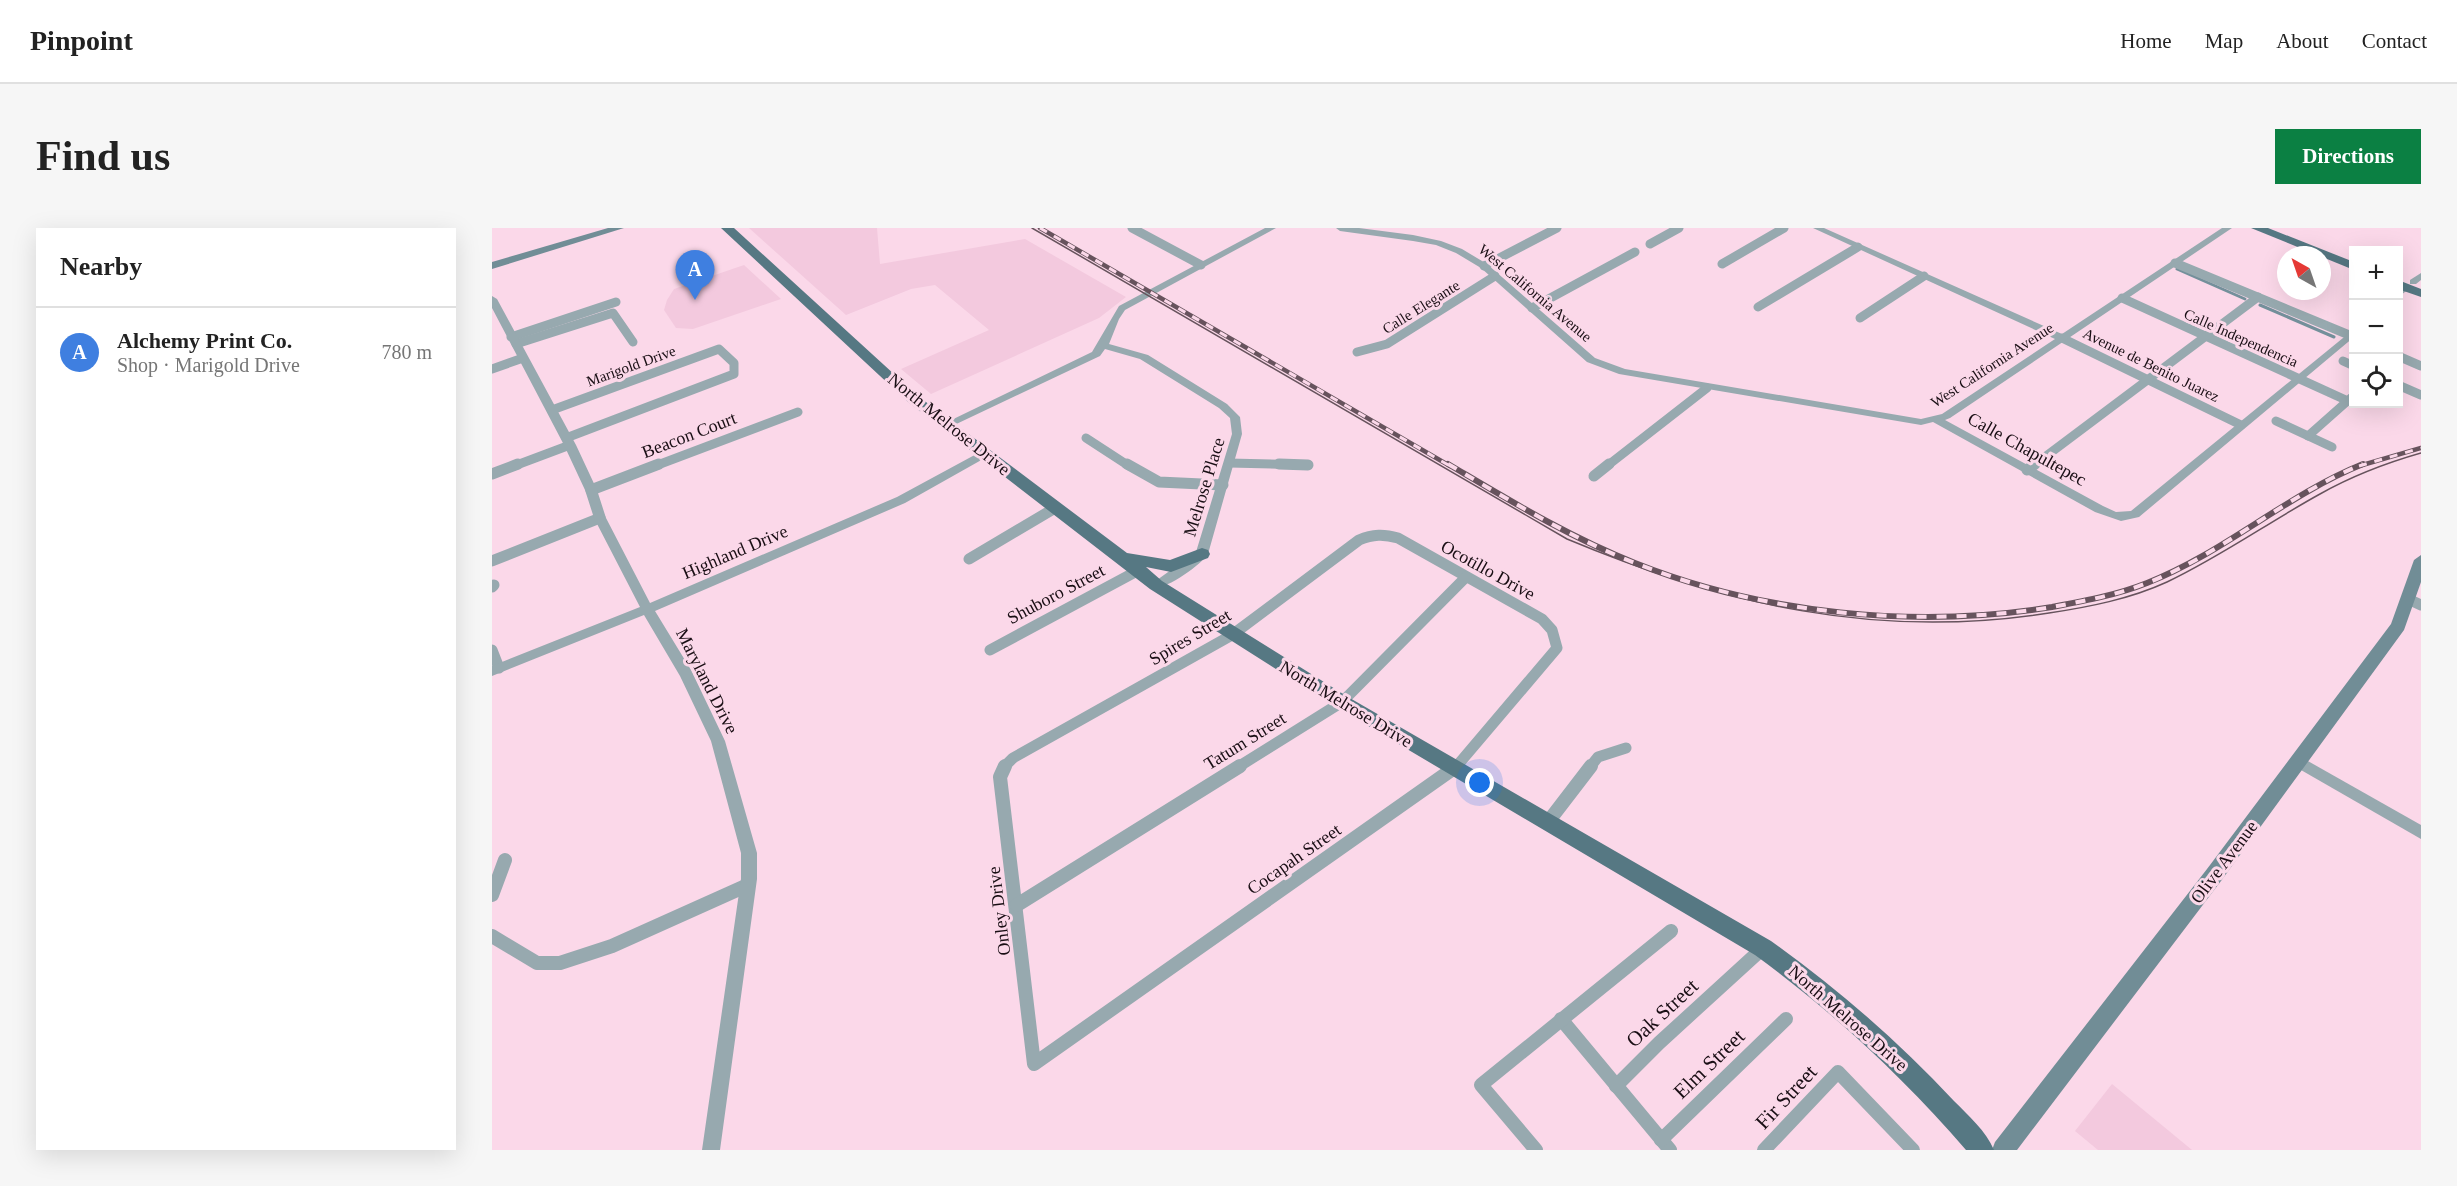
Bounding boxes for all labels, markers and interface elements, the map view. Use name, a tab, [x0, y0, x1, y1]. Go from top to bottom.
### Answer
text: Pinpoint	[30, 25, 133, 56]
text: Home	[2120, 29, 2172, 53]
text: Map	[2205, 29, 2243, 53]
text: About	[2276, 29, 2329, 53]
text: Contact	[2362, 29, 2427, 53]
button: Directions	[2275, 129, 2421, 184]
text: Find us	[36, 133, 170, 179]
street label: West California Avenue	[1475, 241, 1595, 345]
north arrow	[2277, 246, 2331, 300]
map controls	[2349, 246, 2403, 408]
button: +	[2349, 246, 2403, 300]
pin: A	[676, 250, 714, 300]
text: Nearby	[60, 252, 142, 281]
street label: Calle Elegante	[1379, 277, 1463, 337]
button: −	[2349, 300, 2403, 354]
street label: Calle Independencia	[2182, 306, 2301, 370]
street label: West California Avenue	[1928, 319, 2056, 411]
street label: Avenue de Benito Juarez	[2080, 325, 2222, 405]
text: Alchemy Print Co.	[117, 328, 292, 353]
text: A	[72, 341, 87, 363]
text: 780 m	[381, 341, 432, 363]
street label: Marigold Drive	[584, 342, 678, 390]
text: Shop · Marigold Drive	[117, 354, 300, 376]
button: locate	[2349, 354, 2403, 408]
street label: North Melrose Drive	[884, 369, 1014, 479]
street label: Beacon Court	[639, 408, 739, 462]
street label: Calle Chapultepec	[1964, 408, 2090, 490]
street label: Melrose Place	[1179, 435, 1229, 539]
street label: Highland Drive	[679, 521, 791, 583]
street label: Ocotillo Drive	[1437, 536, 1539, 604]
street label: Shuboro Street	[1004, 560, 1108, 628]
street label: Spires Street	[1146, 605, 1234, 669]
street label: Maryland Drive	[672, 625, 742, 737]
street label: North Melrose Drive	[1276, 657, 1416, 751]
street label: Tatum Street	[1201, 708, 1289, 774]
your location	[1465, 768, 1494, 797]
street label: Olive Avenue	[2186, 817, 2262, 907]
street label: Cocapah Street	[1243, 819, 1345, 899]
street label: Onley Drive	[984, 865, 1014, 957]
street label: North Melrose Drive	[1784, 961, 1912, 1075]
street label: Oak Street	[1621, 974, 1703, 1052]
street label: Elm Street	[1669, 1024, 1750, 1104]
street label: Fir Street	[1750, 1060, 1822, 1134]

